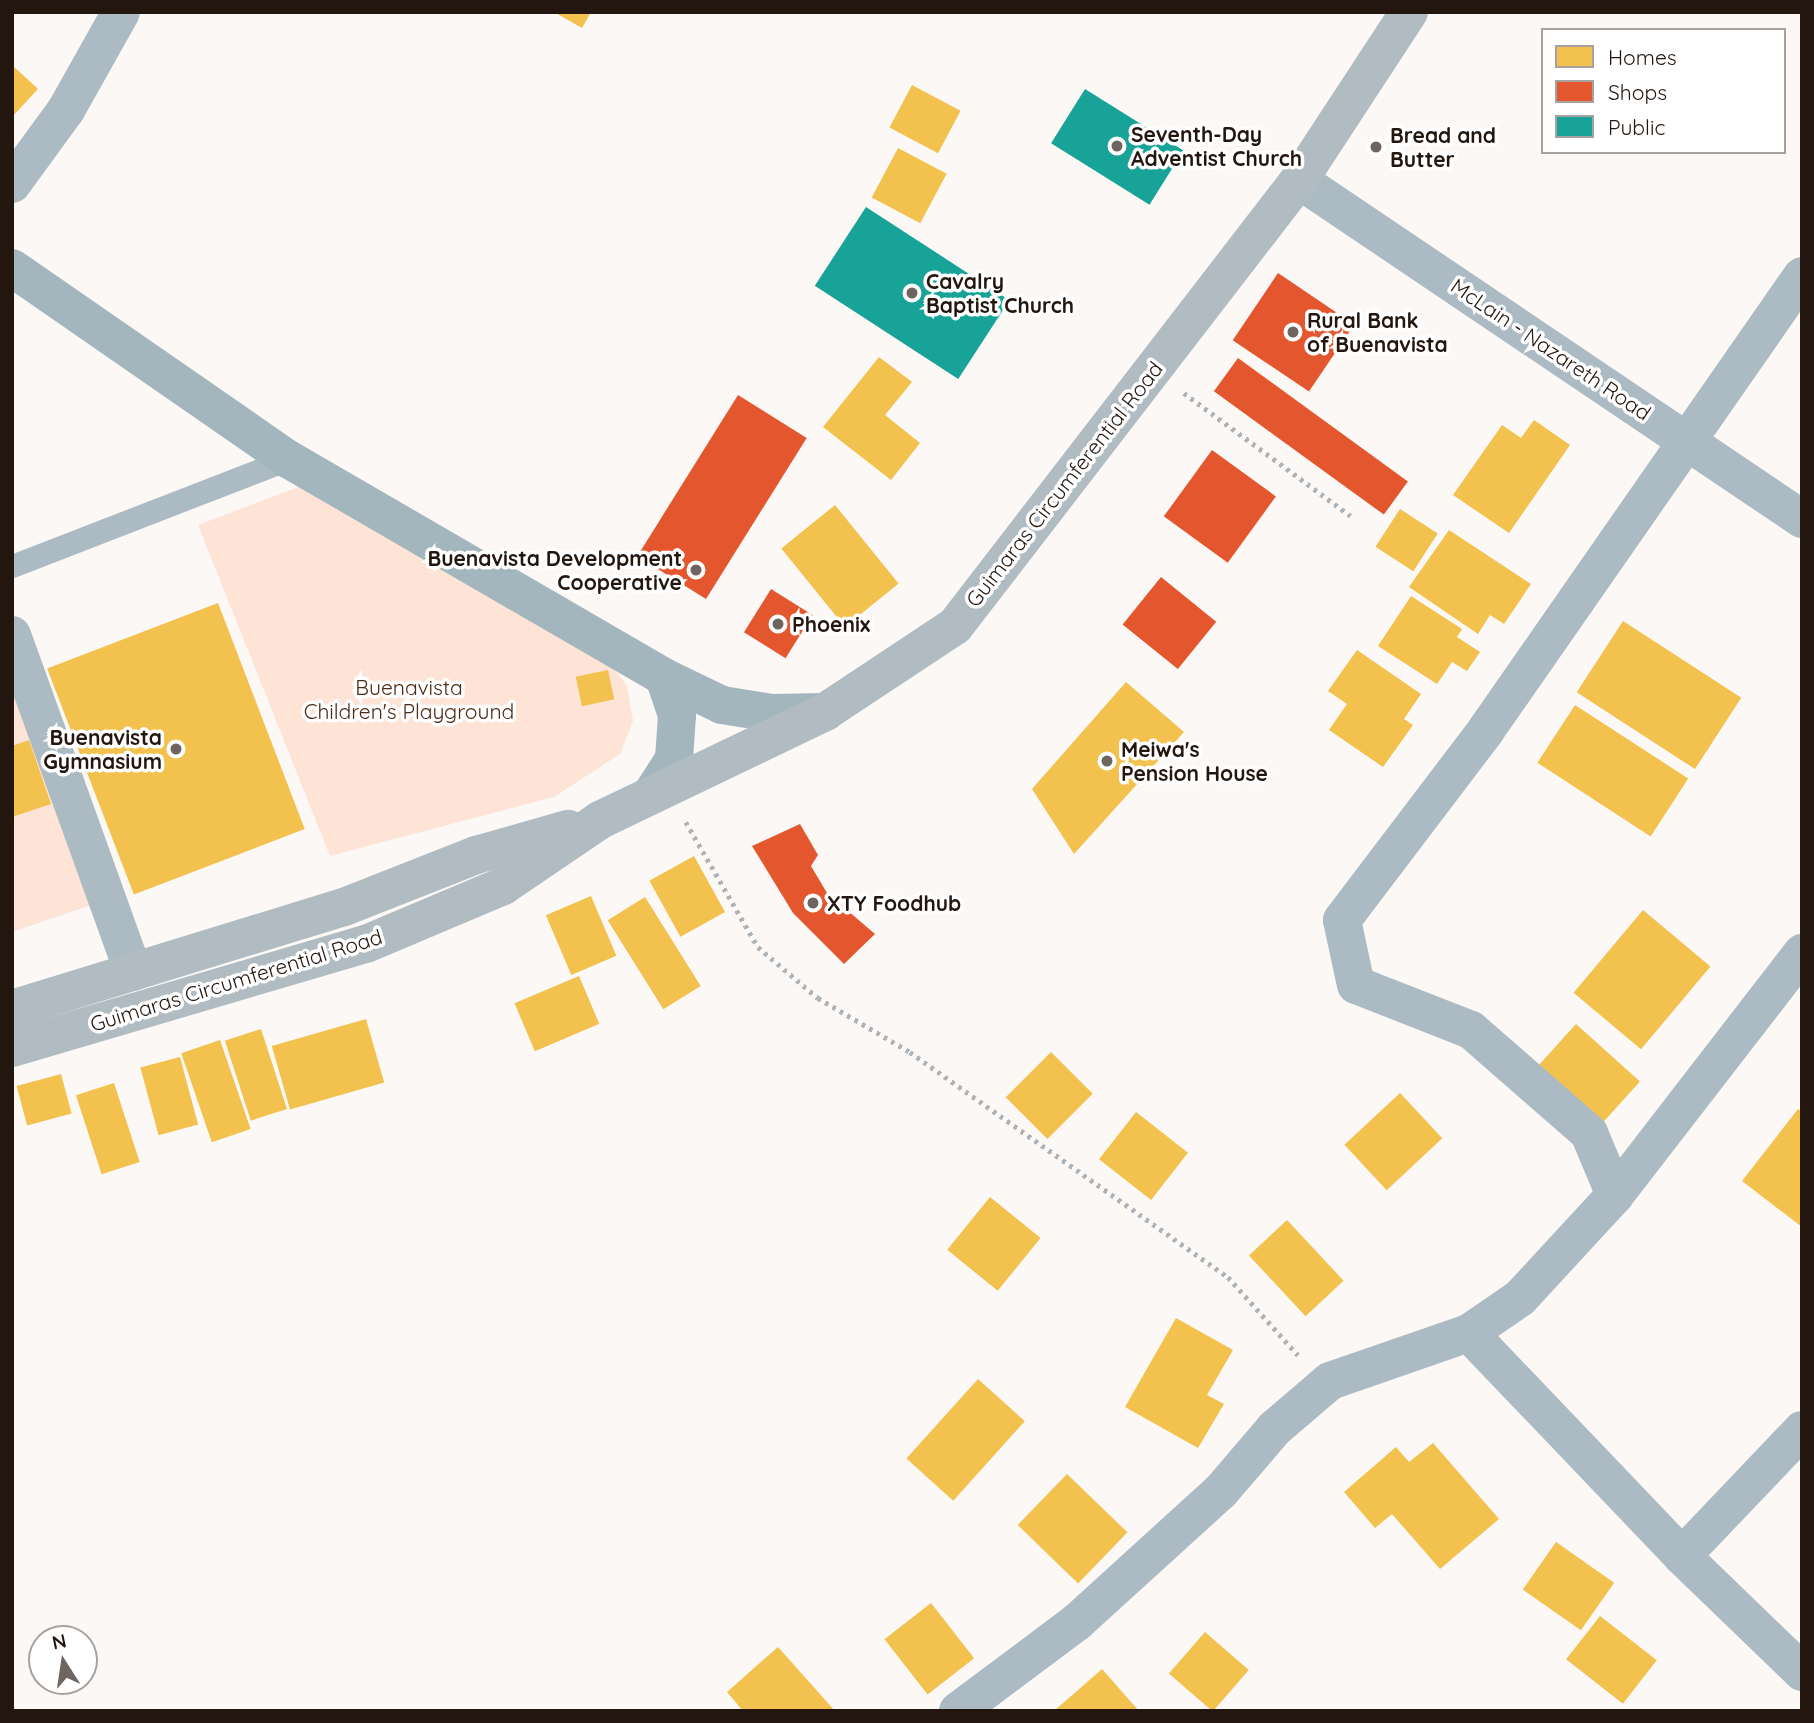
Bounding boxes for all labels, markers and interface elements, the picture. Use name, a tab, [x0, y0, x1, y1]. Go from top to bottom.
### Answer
legend	[1541, 28, 1786, 154]
text: Homes	[1608, 44, 1677, 70]
text: Shops	[1608, 79, 1667, 105]
text: Public	[1608, 114, 1665, 140]
place label: Seventh-Day Adventist Church	[1131, 121, 1302, 171]
place label: Bread and Butter	[1390, 122, 1496, 172]
marker: Seventh-Day Adventist Church	[1109, 138, 1125, 154]
marker: Bread and Butter	[1368, 139, 1384, 155]
place label: Cavalry Baptist Church	[926, 268, 1074, 318]
street label: McLain - Nazareth Road	[1446, 273, 1656, 425]
marker: Cavalry Baptist Church	[904, 285, 920, 301]
place label: Rural Bank of Buenavista	[1307, 307, 1448, 357]
marker: Rural Bank of Buenavista	[1285, 324, 1301, 340]
street label: Guimaras Circumferential Road	[960, 356, 1168, 612]
place label: Buenavista Development Cooperative	[427, 545, 682, 595]
marker: Buenavista Development Cooperative	[688, 562, 704, 578]
place label: Phoenix	[792, 611, 870, 637]
marker: Phoenix	[770, 616, 786, 632]
park label: Buenavista Children's Playground	[304, 674, 514, 724]
place label: Buenavista Gymnasium	[43, 724, 162, 774]
place label: Meiwa's Pension House	[1121, 736, 1268, 786]
marker: Buenavista Gymnasium	[168, 741, 184, 757]
marker: Meiwa's Pension House	[1099, 753, 1115, 769]
place label: XTY Foodhub	[827, 890, 961, 916]
marker: XTY Foodhub	[805, 895, 821, 911]
street label: Guimaras Circumferential Road	[87, 923, 385, 1037]
north arrow	[28, 1625, 98, 1695]
text: N	[50, 1628, 68, 1655]

